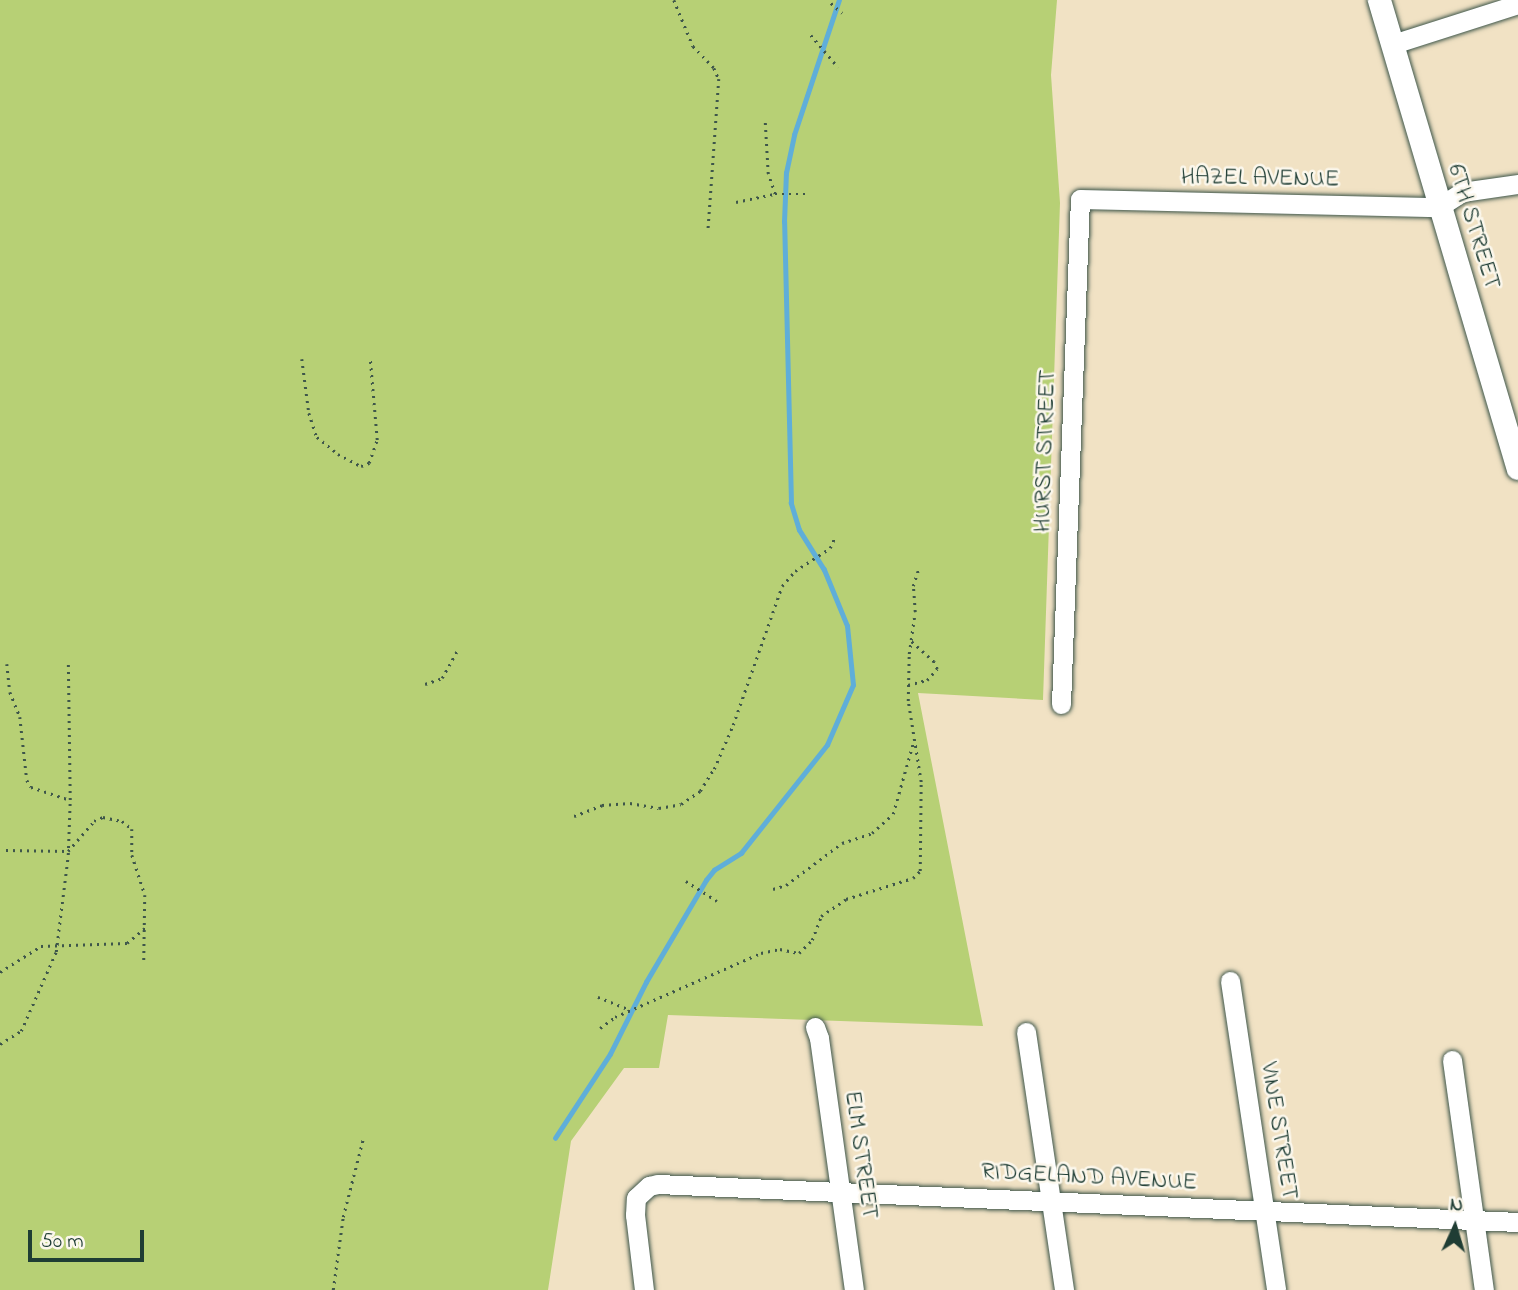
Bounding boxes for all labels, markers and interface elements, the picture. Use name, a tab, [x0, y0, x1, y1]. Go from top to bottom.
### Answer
street label: 6TH STREET	[1440, 161, 1506, 293]
street label: HAZEL AVENUE	[1181, 163, 1339, 195]
street label: HURST STREET	[1029, 369, 1063, 533]
street label: VINE STREET	[1253, 1060, 1303, 1202]
street label: ELM STREET	[837, 1089, 883, 1221]
street label: RIDGELAND AVENUE	[980, 1158, 1198, 1198]
north arrow	[1420, 1192, 1490, 1262]
text: N	[1449, 1192, 1464, 1219]
scale bar	[32, 1216, 147, 1260]
text: 50 m	[41, 1227, 84, 1257]

